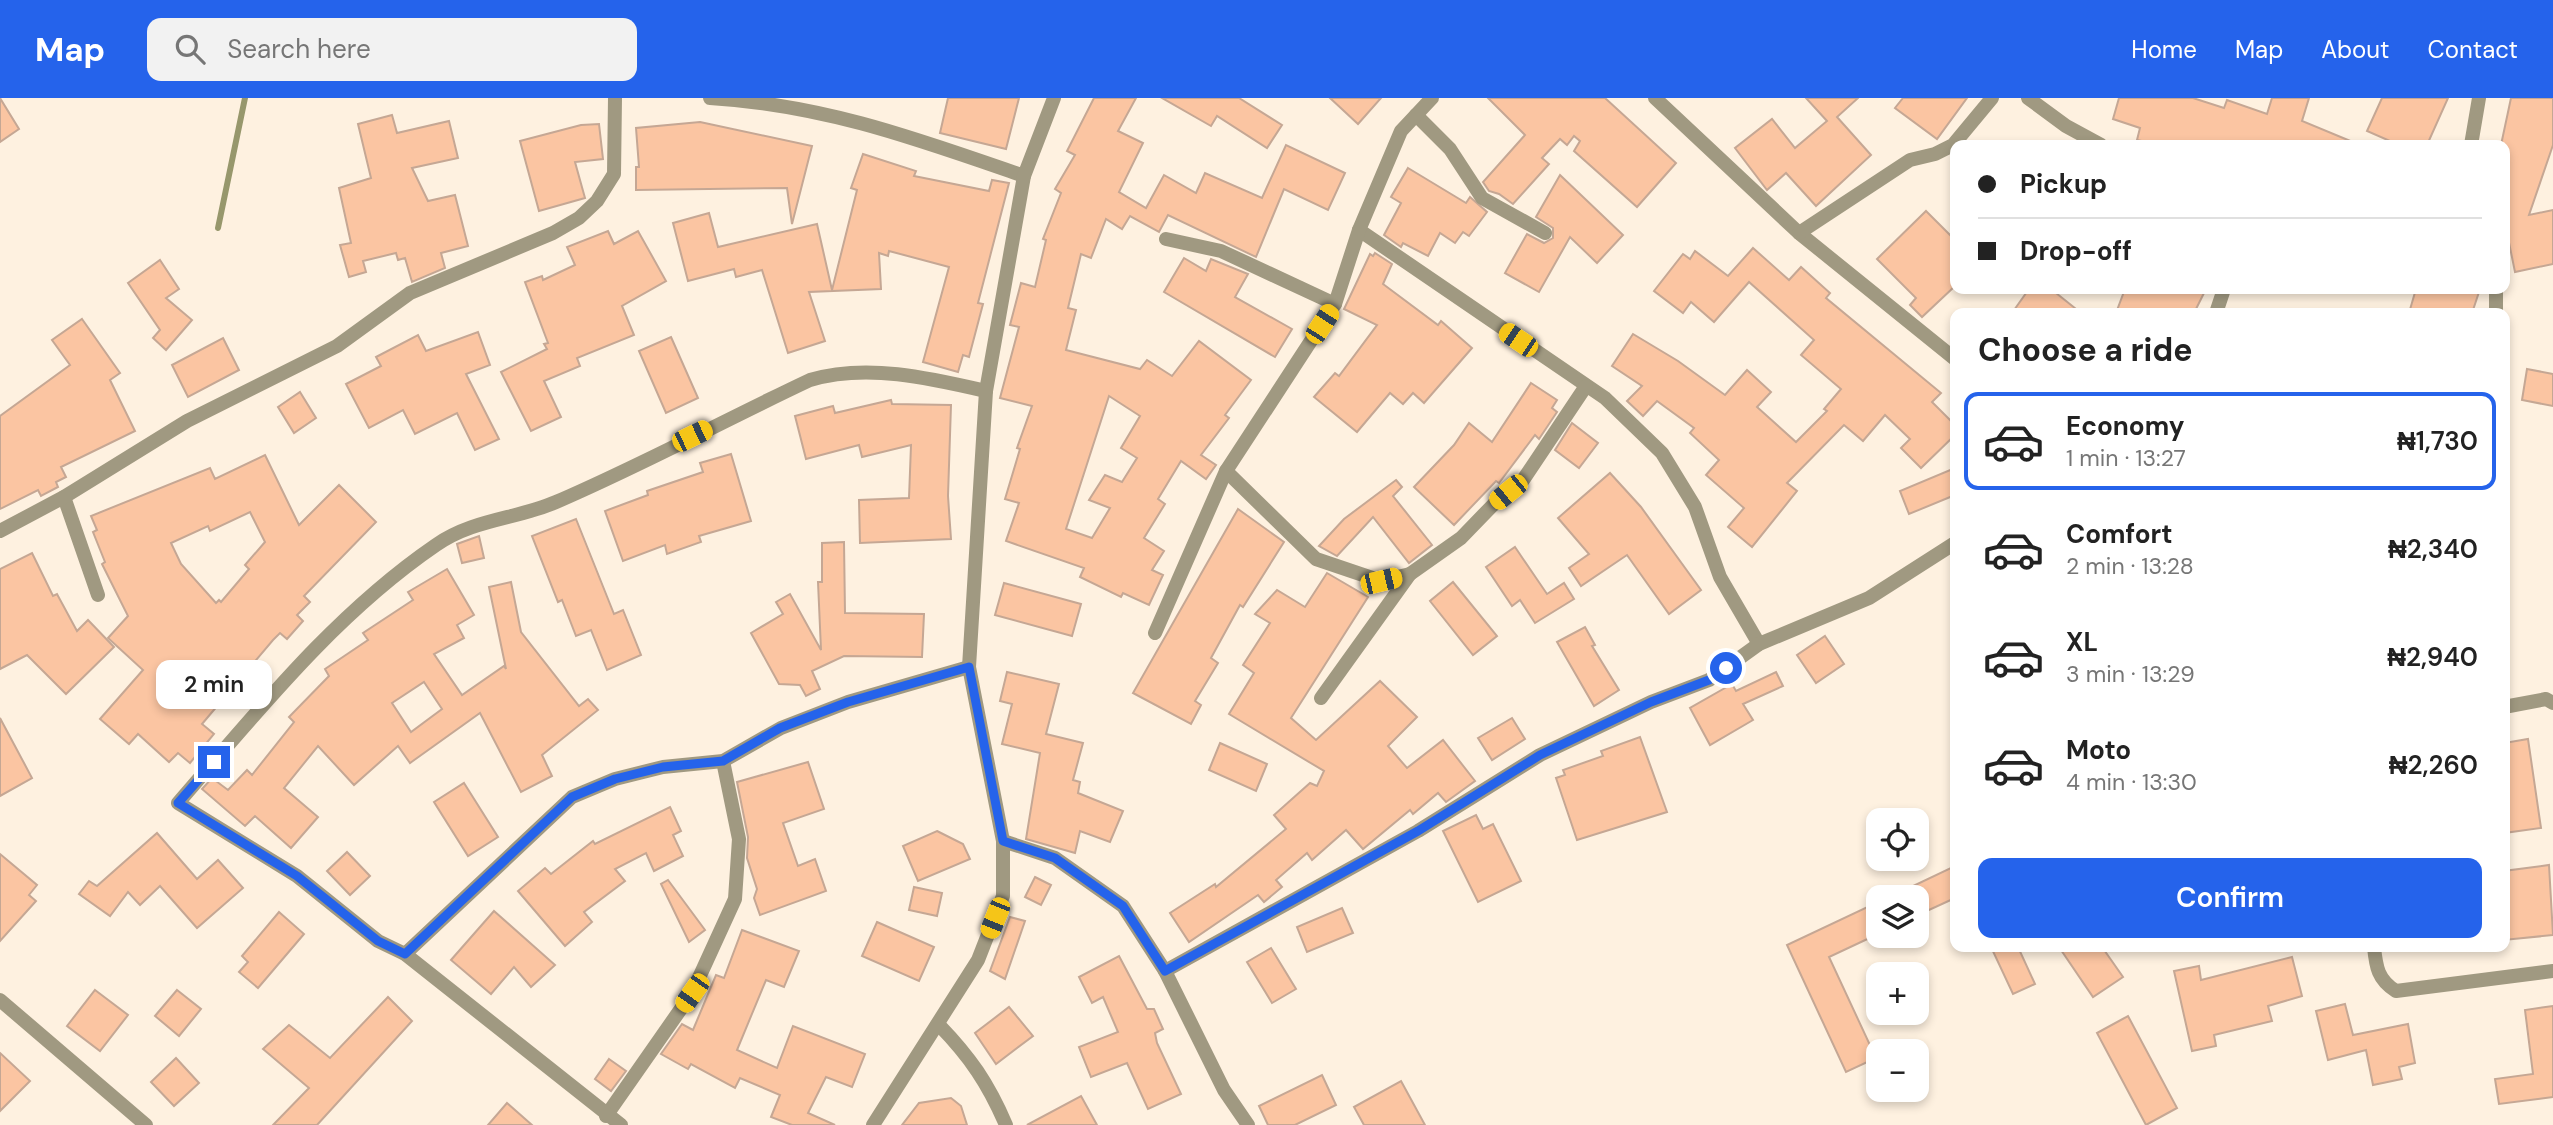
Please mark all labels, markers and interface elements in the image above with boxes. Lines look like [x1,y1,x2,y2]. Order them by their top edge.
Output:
search box [147,18,637,81]
text: Map [35,28,105,71]
icon: search [171,30,209,68]
text: Search here [227,32,371,66]
text: Home [2131,34,2197,65]
text: Map [2235,34,2283,65]
text: About [2321,34,2390,65]
text: Contact [2428,34,2518,65]
text: Pickup [2020,167,2107,201]
text: Drop-off [2020,234,2132,268]
car [1302,301,1343,347]
car [1495,320,1542,360]
text: Choose a ride [1978,329,2193,371]
text: Economy [2066,409,2184,443]
icon: car [1982,410,2045,473]
car [669,417,716,455]
text: ₦1,730 [2397,424,2478,458]
text: 1 min · 13:27 [2066,443,2186,473]
car [1486,471,1531,513]
text: Comfort [2066,517,2172,551]
icon: car [1982,518,2045,581]
text: ₦2,340 [2388,532,2478,566]
text: 2 min · 13:28 [2066,551,2194,581]
car [1359,566,1404,596]
text: XL [2066,625,2098,659]
icon: car [1982,626,2045,689]
text: ₦2,940 [2387,640,2478,674]
route start [1710,652,1742,684]
text: 3 min · 13:29 [2066,659,2195,689]
callout: 2 min [156,660,272,710]
text: 2 min [184,669,244,699]
text: Moto [2066,733,2131,767]
icon: car [1982,734,2045,797]
route end [198,746,230,778]
text: ₦2,260 [2389,748,2478,782]
text: 4 min · 13:30 [2066,767,2197,797]
map controls [1866,808,1929,1102]
button: locate [1866,808,1929,871]
button: Confirm [1978,858,2482,938]
button: layers [1866,885,1929,948]
car [978,895,1013,941]
button: + [1866,962,1929,1025]
car [672,970,713,1016]
button: − [1866,1039,1929,1102]

